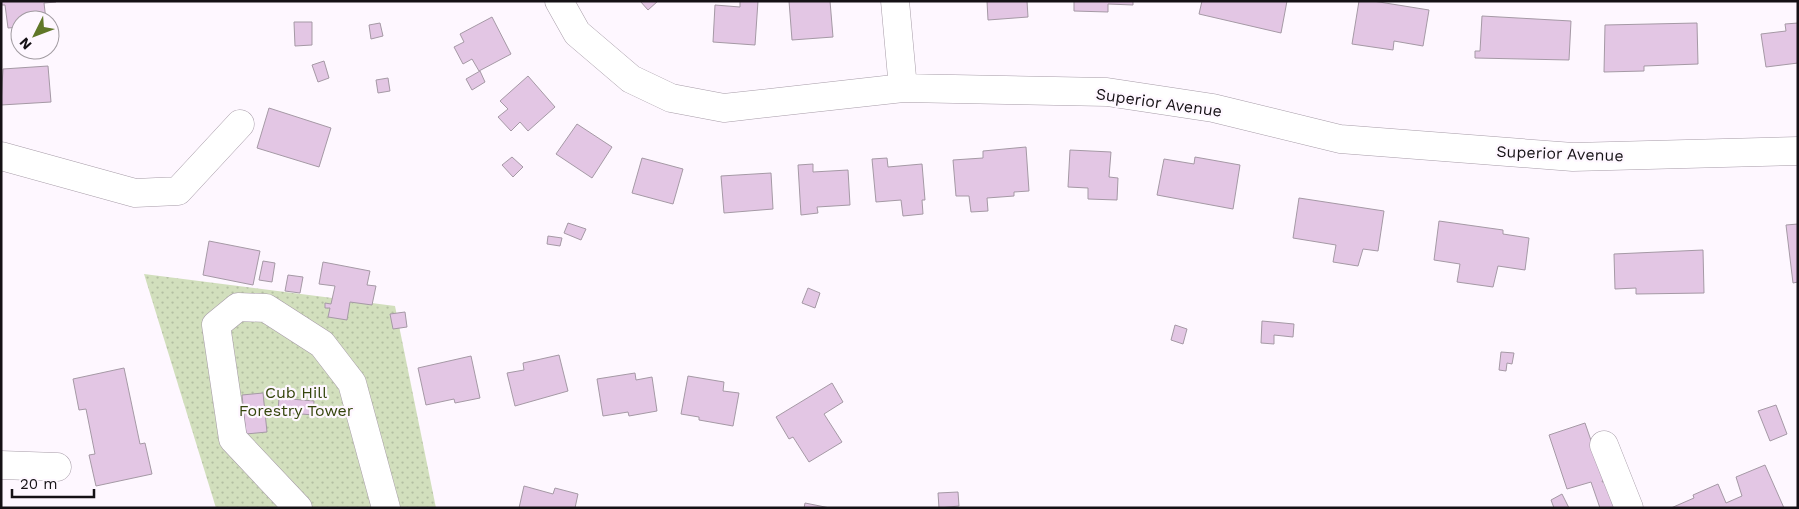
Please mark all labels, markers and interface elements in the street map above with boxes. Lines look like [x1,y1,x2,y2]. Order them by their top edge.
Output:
north arrow [10,10,60,60]
text: N [16,34,35,53]
street label: Superior Avenue [1095,84,1223,121]
street label: Superior Avenue [1496,142,1624,165]
park label: Cub Hill Forestry Tower [239,383,354,420]
scale bar [12,466,95,498]
text: 20 m [20,475,58,493]

